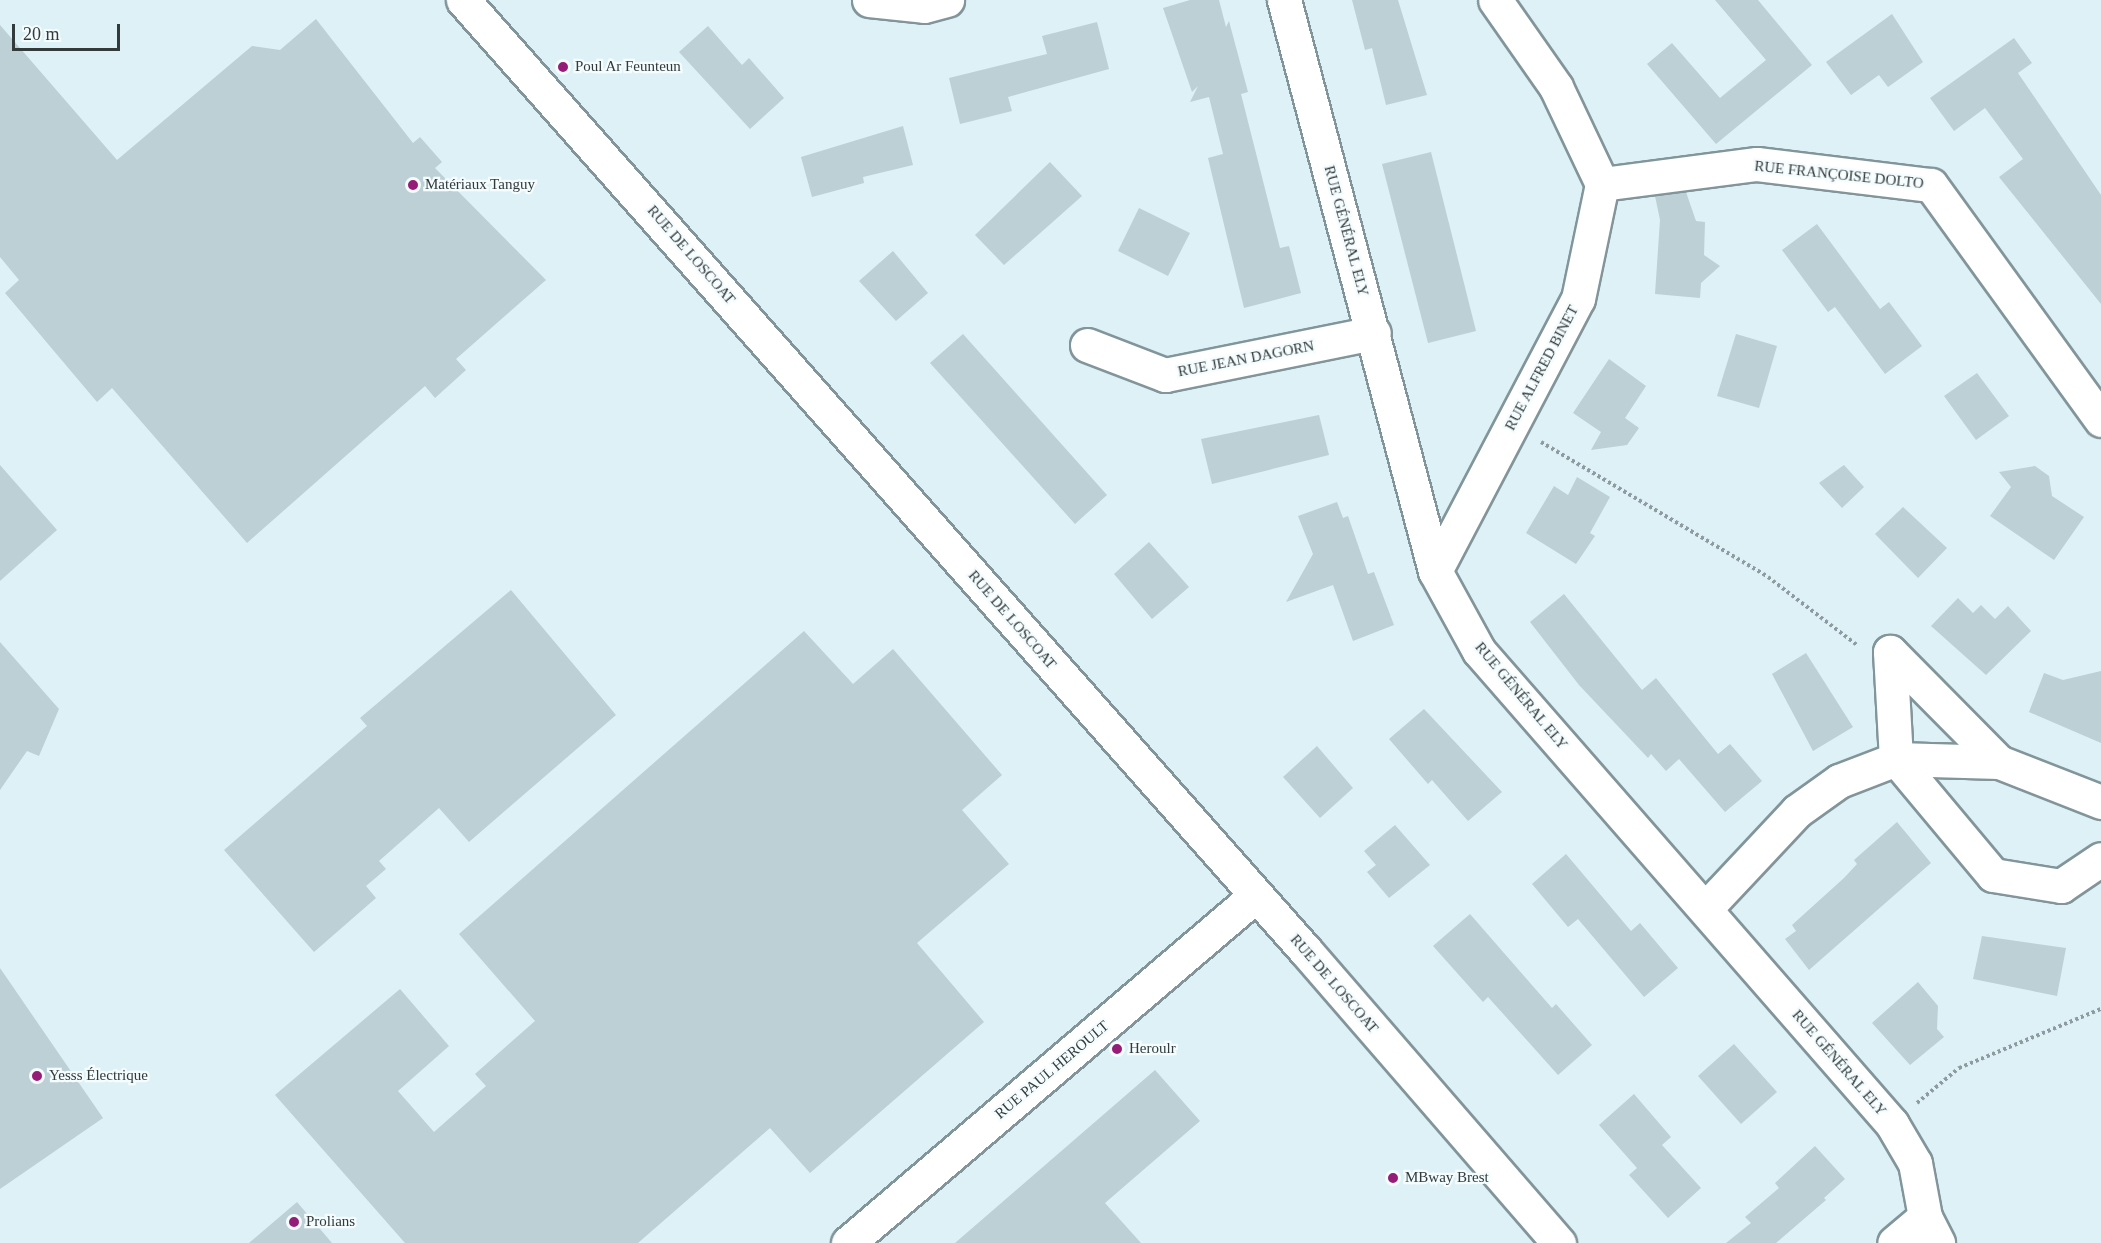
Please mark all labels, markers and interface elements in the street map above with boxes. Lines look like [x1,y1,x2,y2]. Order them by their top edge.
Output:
scale bar [15,12,123,50]
text: 20 m [23,24,60,44]
place label: Poul Ar Feunteun [575,58,682,76]
marker: Poul Ar Feunteun [556,60,570,74]
street label: RUE FRANÇOISE DOLTO [1754,157,1924,193]
street label: RUE GÉNÉRAL ELY [1320,163,1372,299]
place label: Matériaux Tanguy [425,176,535,194]
marker: Matériaux Tanguy [406,178,420,192]
street label: RUE DE LOSCOAT [643,202,739,308]
street label: RUE ALFRED BINET [1501,302,1583,434]
street label: RUE JEAN DAGORN [1176,337,1316,381]
street label: RUE DE LOSCOAT [964,567,1060,673]
street label: RUE GÉNÉRAL ELY [1471,638,1571,754]
street label: RUE DE LOSCOAT [1286,931,1382,1037]
street label: RUE GÉNÉRAL ELY [1788,1006,1890,1120]
street label: RUE PAUL HEROULT [991,1017,1113,1123]
place label: Heroulr [1129,1040,1176,1058]
marker: Heroulr [1110,1042,1124,1056]
place label: Yesss Électrique [49,1067,148,1085]
marker: Yesss Électrique [30,1069,44,1083]
place label: MBway Brest [1405,1169,1489,1187]
marker: MBway Brest [1386,1171,1400,1185]
place label: Prolians [306,1213,355,1231]
marker: Prolians [287,1215,301,1229]

